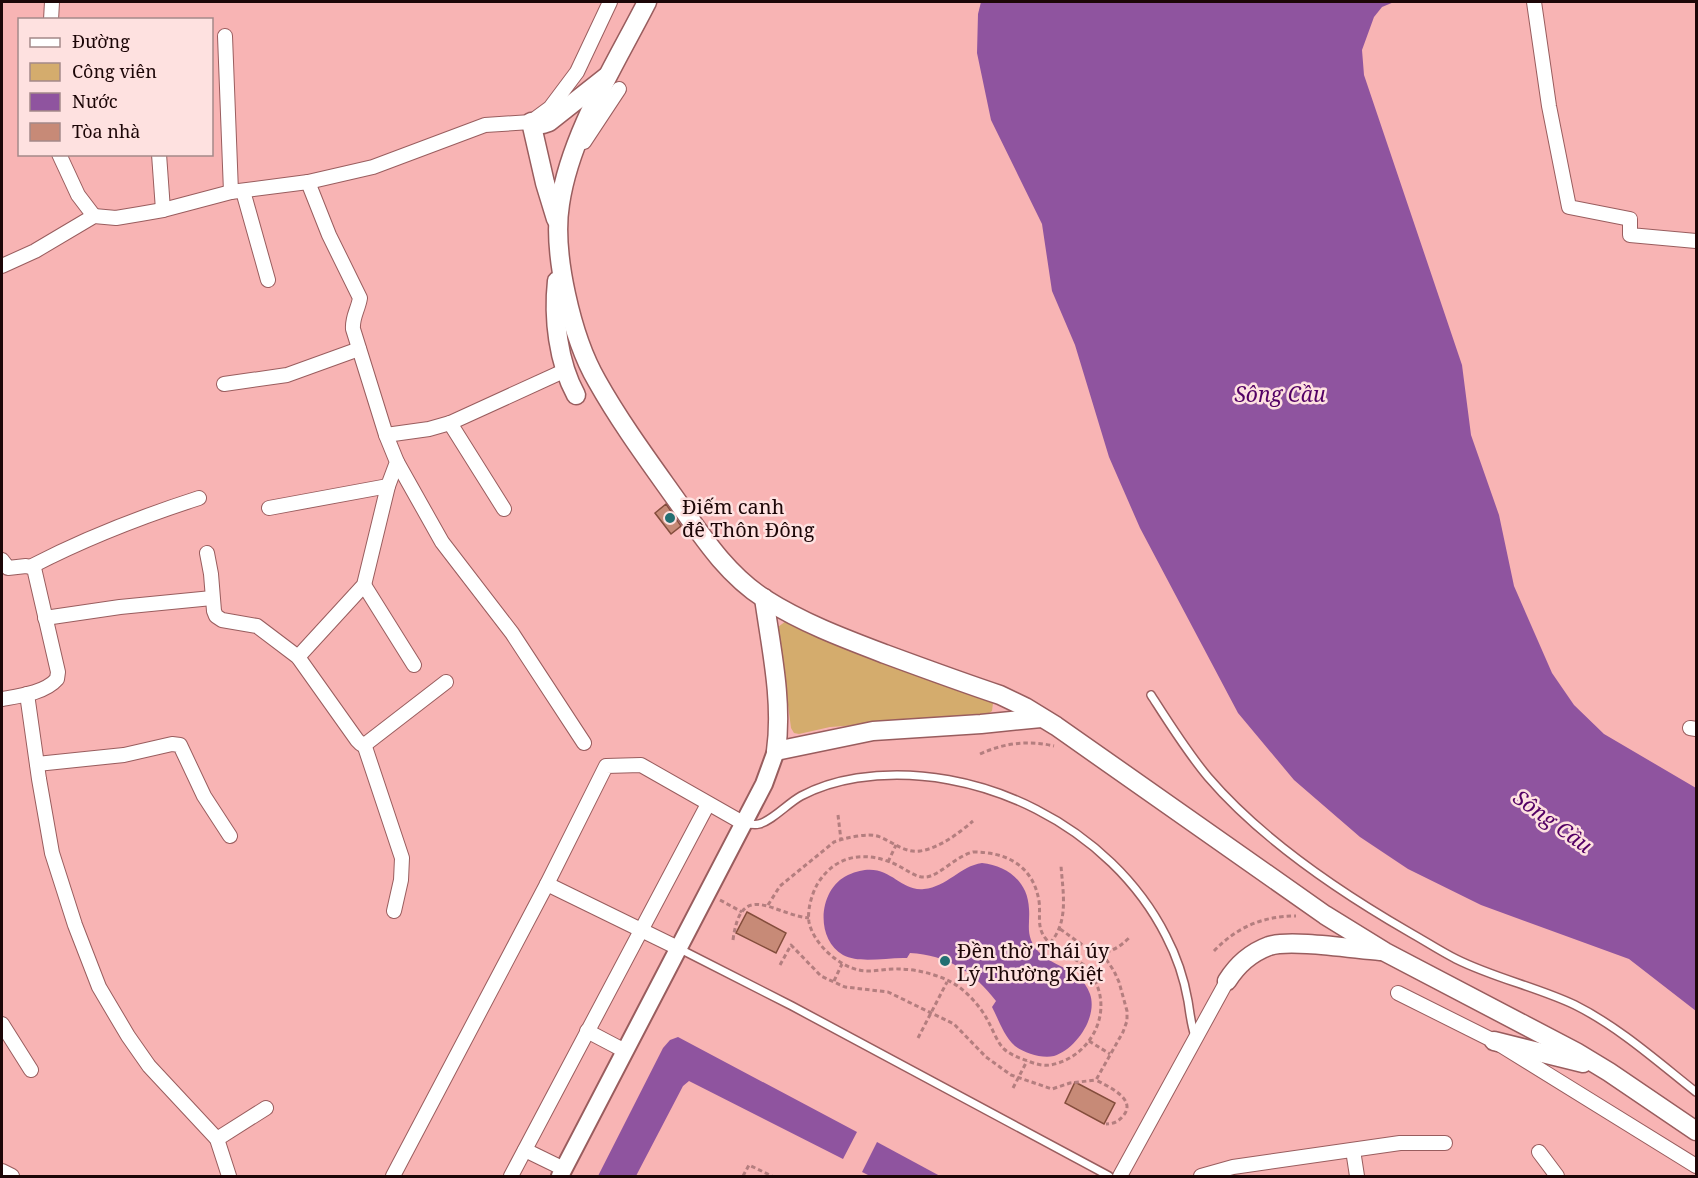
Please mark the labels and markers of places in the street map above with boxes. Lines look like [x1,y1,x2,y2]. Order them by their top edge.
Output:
place label: Điếm canh đê Thôn Đông [682,493,815,543]
marker: Điếm canh đê Thôn Đông [663,511,677,525]
place label: Đền thờ Thái úy Lý Thường Kiệt [957,937,1110,987]
marker: Đền thờ Thái úy Lý Thường Kiệt [938,954,952,968]

